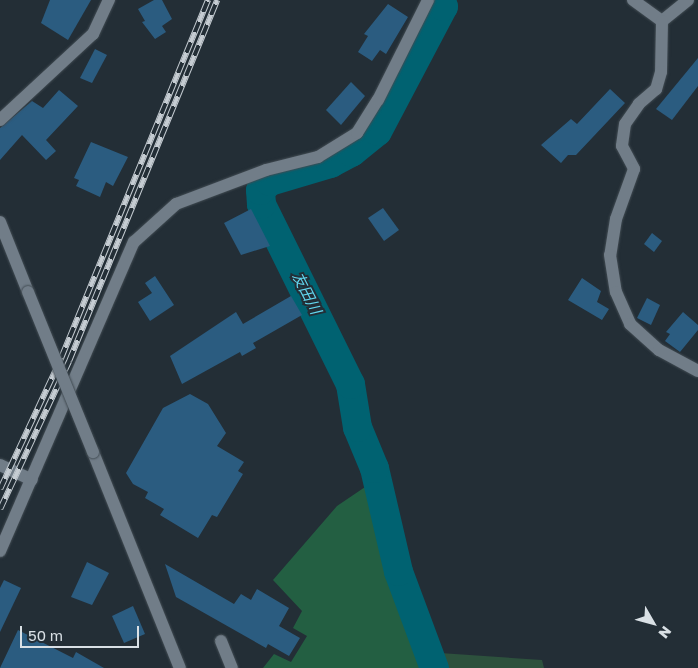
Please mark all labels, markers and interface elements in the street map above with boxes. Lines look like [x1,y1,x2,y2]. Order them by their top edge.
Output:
water label: 友田川 [289,269,325,317]
north arrow [628,598,678,648]
scale bar [22,616,141,648]
text: N [655,623,675,642]
text: 50 m [28,626,63,644]

